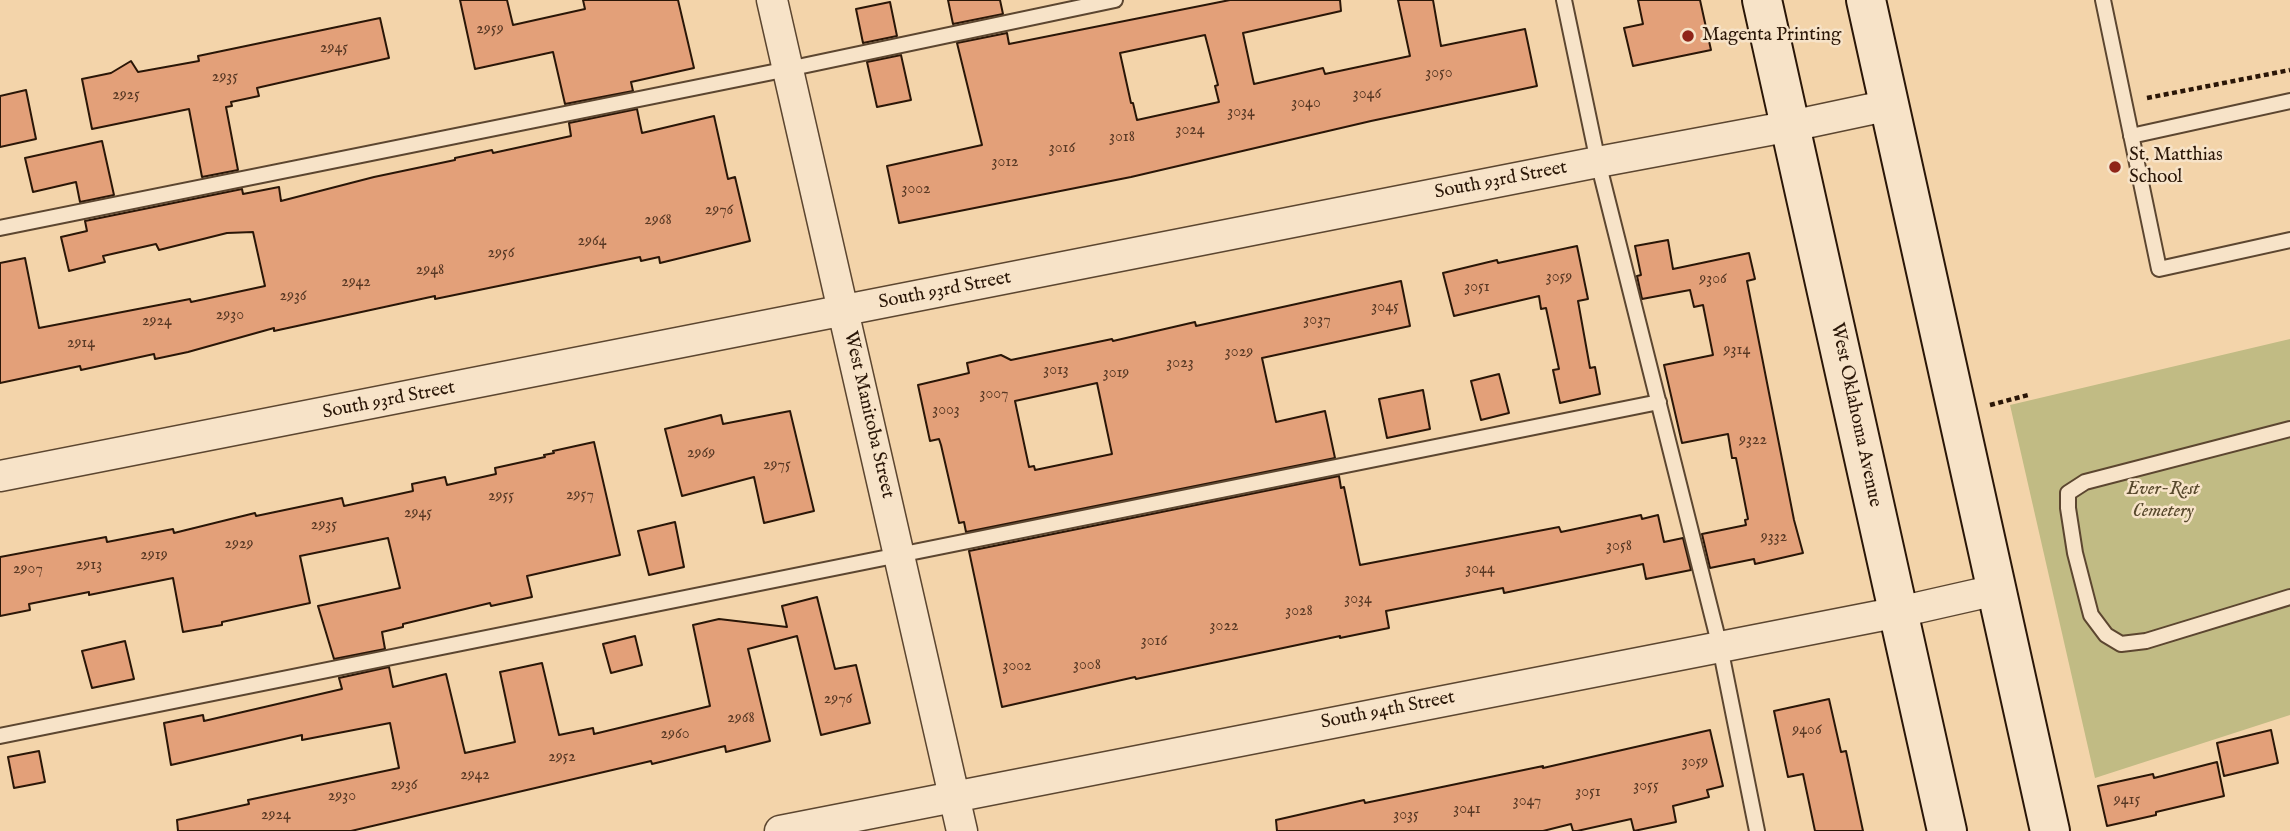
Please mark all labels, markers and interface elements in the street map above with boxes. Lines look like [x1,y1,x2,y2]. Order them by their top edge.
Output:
house number: 2959 [476,20,504,40]
place label: Magenta Printing [1702,25,1841,47]
marker: Magenta Printing [1680,28,1696,44]
house number: 2945 [320,39,348,59]
house number: 3050 [1425,64,1453,84]
house number: 2935 [212,68,238,88]
house number: 3046 [1353,85,1381,105]
house number: 2925 [112,86,140,106]
house number: 3040 [1291,94,1321,114]
house number: 3034 [1227,103,1255,123]
house number: 3024 [1175,121,1205,141]
house number: 3018 [1109,128,1135,148]
house number: 3016 [1049,139,1075,159]
place label: St. Matthias School [2129,145,2223,189]
house number: 3012 [991,153,1019,173]
street label: South 93rd Street [1433,157,1569,205]
marker: St. Matthias School [2107,159,2123,175]
house number: 3002 [901,180,931,200]
house number: 2976 [705,201,733,221]
house number: 2968 [644,211,672,231]
house number: 2964 [577,232,607,252]
house number: 2956 [488,244,514,264]
house number: 2948 [416,261,444,281]
street label: South 93rd Street [877,267,1013,315]
house number: 3059 [1546,268,1572,288]
house number: 9306 [1699,270,1727,290]
house number: 2942 [341,273,371,293]
house number: 3051 [1464,278,1490,298]
house number: 2936 [279,287,307,307]
house number: 3045 [1371,298,1399,318]
house number: 2930 [216,306,244,326]
house number: 3037 [1303,311,1331,331]
house number: 2924 [142,312,172,332]
street label: West Oklahoma Avenue [1824,321,1886,509]
street label: West Manitoba Street [838,329,898,501]
house number: 2914 [67,334,95,354]
house number: 9314 [1724,341,1750,361]
house number: 3029 [1225,343,1253,363]
house number: 3023 [1166,354,1194,374]
house number: 3013 [1043,361,1069,381]
house number: 3019 [1103,364,1129,384]
street label: South 93rd Street [321,377,457,425]
house number: 3007 [979,385,1009,405]
house number: 3003 [932,401,960,421]
house number: 9322 [1739,431,1767,451]
house number: 2969 [687,444,715,464]
house number: 2975 [763,456,791,476]
park label: Ever-Rest Cemetery [2127,479,2199,523]
house number: 2957 [566,486,594,506]
house number: 2955 [488,487,514,507]
house number: 2945 [404,504,432,524]
house number: 2935 [311,516,337,536]
house number: 9332 [1761,528,1787,548]
house number: 2929 [225,535,253,555]
house number: 3058 [1606,537,1632,557]
house number: 2919 [140,546,168,566]
house number: 2913 [76,556,102,576]
house number: 2907 [13,560,43,580]
house number: 3044 [1465,560,1495,580]
house number: 3034 [1344,590,1372,610]
house number: 3028 [1285,602,1313,622]
house number: 3022 [1210,617,1238,637]
house number: 3016 [1141,632,1167,652]
house number: 3008 [1073,656,1101,676]
house number: 3002 [1002,657,1032,677]
street label: South 94th Street [1319,687,1457,735]
house number: 2976 [824,690,852,710]
house number: 2968 [727,709,755,729]
house number: 9406 [1792,721,1822,741]
house number: 2960 [660,725,690,745]
house number: 2952 [548,748,576,768]
house number: 3059 [1682,753,1708,773]
house number: 2942 [460,766,490,786]
house number: 2936 [390,776,418,796]
house number: 3055 [1633,777,1659,797]
house number: 3051 [1575,783,1601,803]
house number: 2930 [328,787,356,807]
house number: 9415 [2114,791,2140,811]
house number: 3047 [1513,792,1541,812]
house number: 3041 [1453,800,1481,820]
house number: 2924 [261,806,291,826]
house number: 3035 [1393,806,1419,826]

